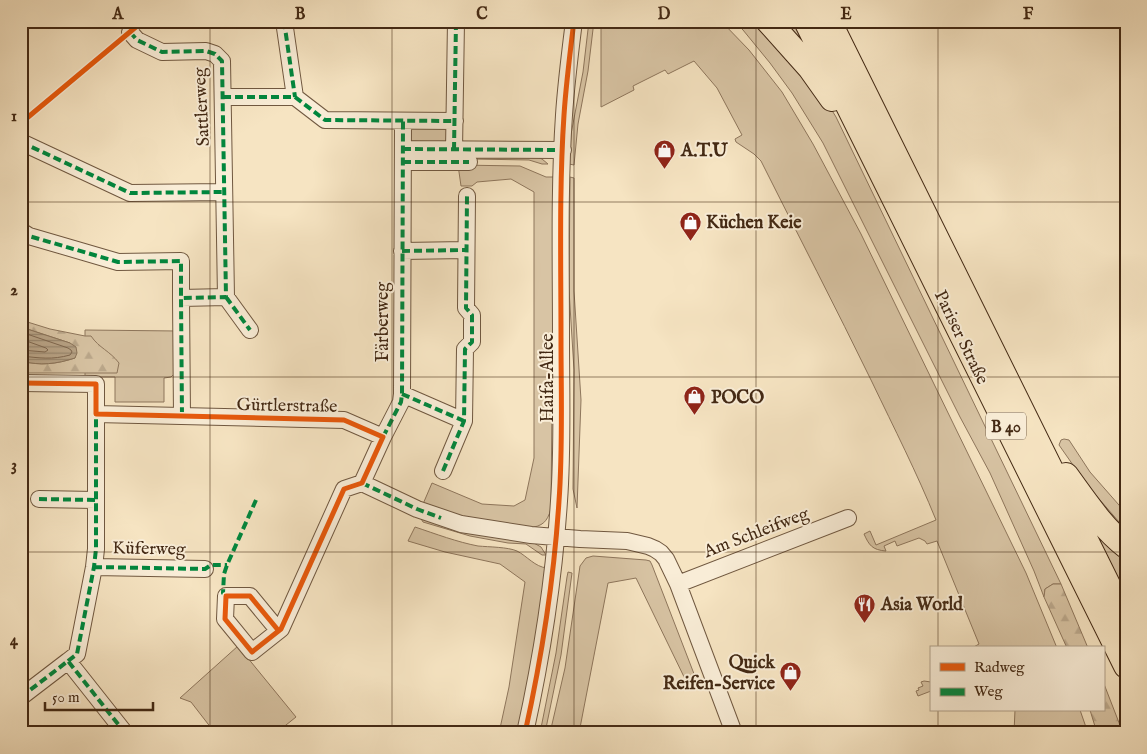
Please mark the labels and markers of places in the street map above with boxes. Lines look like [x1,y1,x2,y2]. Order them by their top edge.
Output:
shop icon: A.T.U [653,138,677,169]
place label: A.T.U [680,140,728,163]
shop icon: Küchen Keie [678,210,702,241]
place label: Küchen Keie [706,212,802,235]
shop icon: POCO [683,385,707,416]
place label: POCO [711,387,764,410]
restaurant icon: Asia World [853,592,877,623]
place label: Asia World [880,594,963,617]
place label: Quick Reifen-Service [663,652,776,696]
shop icon: Quick Reifen-Service [779,660,803,691]

